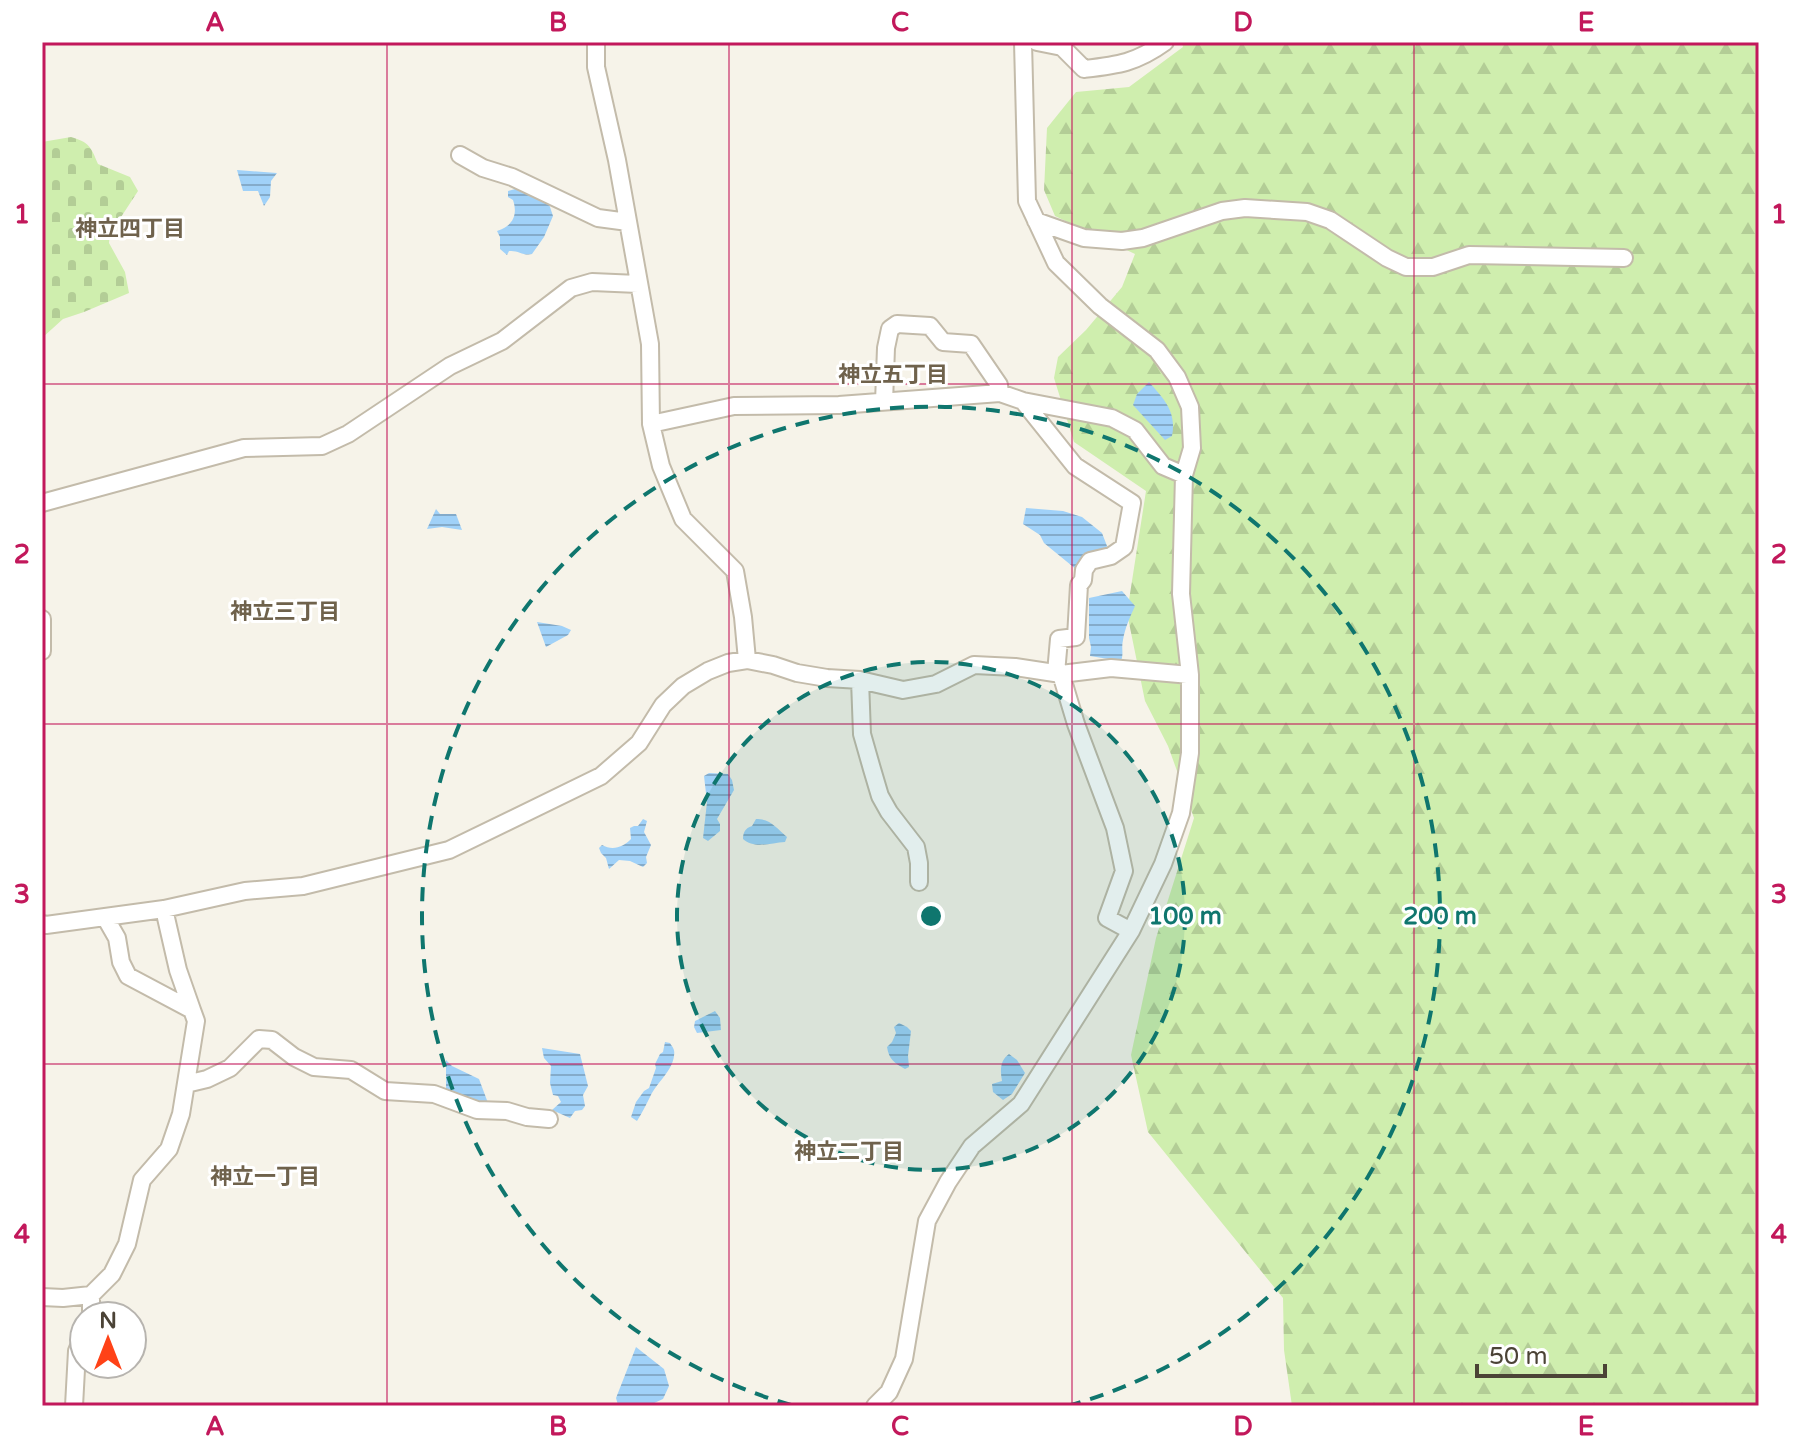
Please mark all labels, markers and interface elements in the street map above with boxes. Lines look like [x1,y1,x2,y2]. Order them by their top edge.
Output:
text: A [205,7,225,38]
text: B [549,7,567,38]
text: C [891,7,909,38]
text: D [1233,7,1253,38]
text: E [1578,7,1594,38]
text: 1 [14,199,30,230]
text: 1 [1771,199,1787,230]
district label: 神立四丁目 [75,216,185,242]
district label: 神立五丁目 [838,362,948,388]
text: 2 [14,539,30,570]
text: 2 [1771,539,1787,570]
district label: 神立三丁目 [230,599,340,625]
text: 3 [14,879,30,910]
text: 3 [1771,879,1787,910]
centre of rings [917,902,945,930]
text: 100 m [1148,902,1222,931]
text: 200 m [1403,902,1477,931]
district label: 神立二丁目 [794,1139,904,1165]
district label: 神立一丁目 [210,1164,320,1190]
text: 4 [14,1219,30,1250]
text: 4 [1771,1219,1787,1250]
north arrow [68,1300,148,1380]
text: N [99,1308,117,1334]
scale bar [1477,1328,1605,1378]
text: 50 m [1489,1342,1547,1371]
text: A [205,1411,225,1442]
text: B [549,1411,567,1442]
text: C [891,1411,909,1442]
text: D [1233,1411,1253,1442]
text: E [1578,1411,1594,1442]

